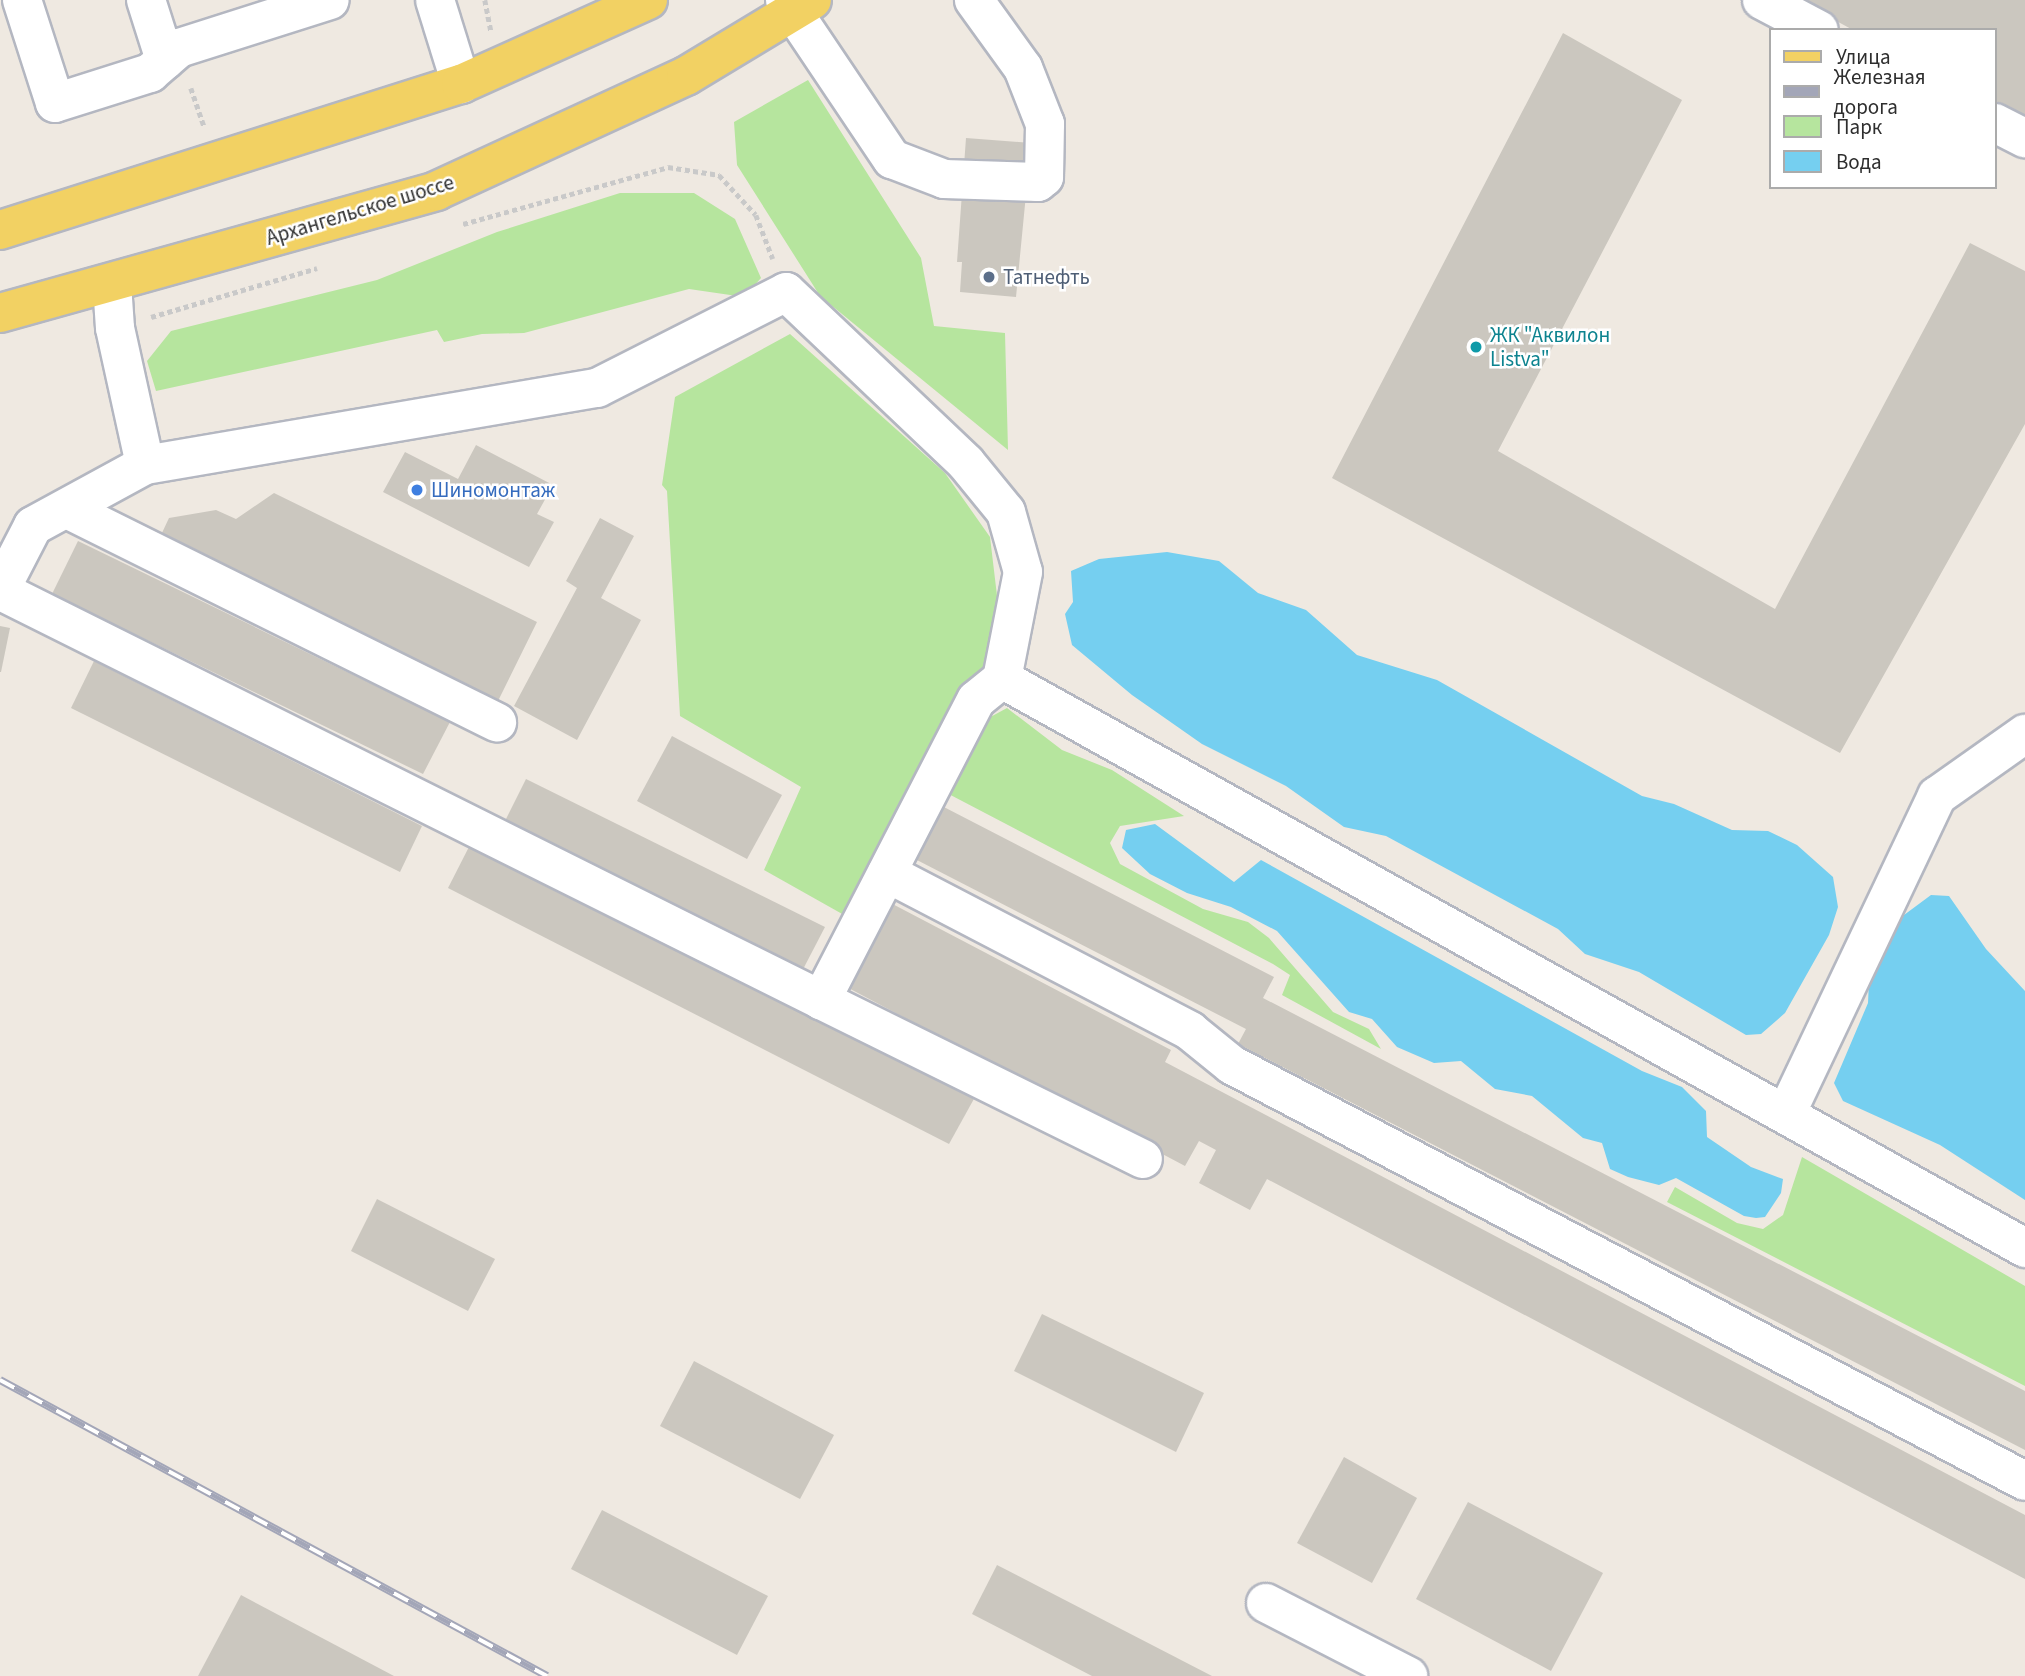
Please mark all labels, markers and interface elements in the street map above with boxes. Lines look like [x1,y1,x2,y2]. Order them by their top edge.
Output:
legend [1770,28,1997,189]
text: Улица [1836,42,1891,72]
text: Железная дорога [1834,62,1926,122]
text: Парк [1836,112,1882,142]
text: Вода [1836,147,1882,177]
street label: Архангельское шоссе [263,169,457,251]
place label: Татнефть [1003,264,1090,290]
marker: Татнефть [981,269,997,285]
place label: ЖК "Аквилон Listva" [1490,322,1610,372]
marker: ЖК "Аквилон Listva" [1468,339,1484,355]
place label: Шиномонтаж [431,477,555,503]
marker: Шиномонтаж [409,482,425,498]

